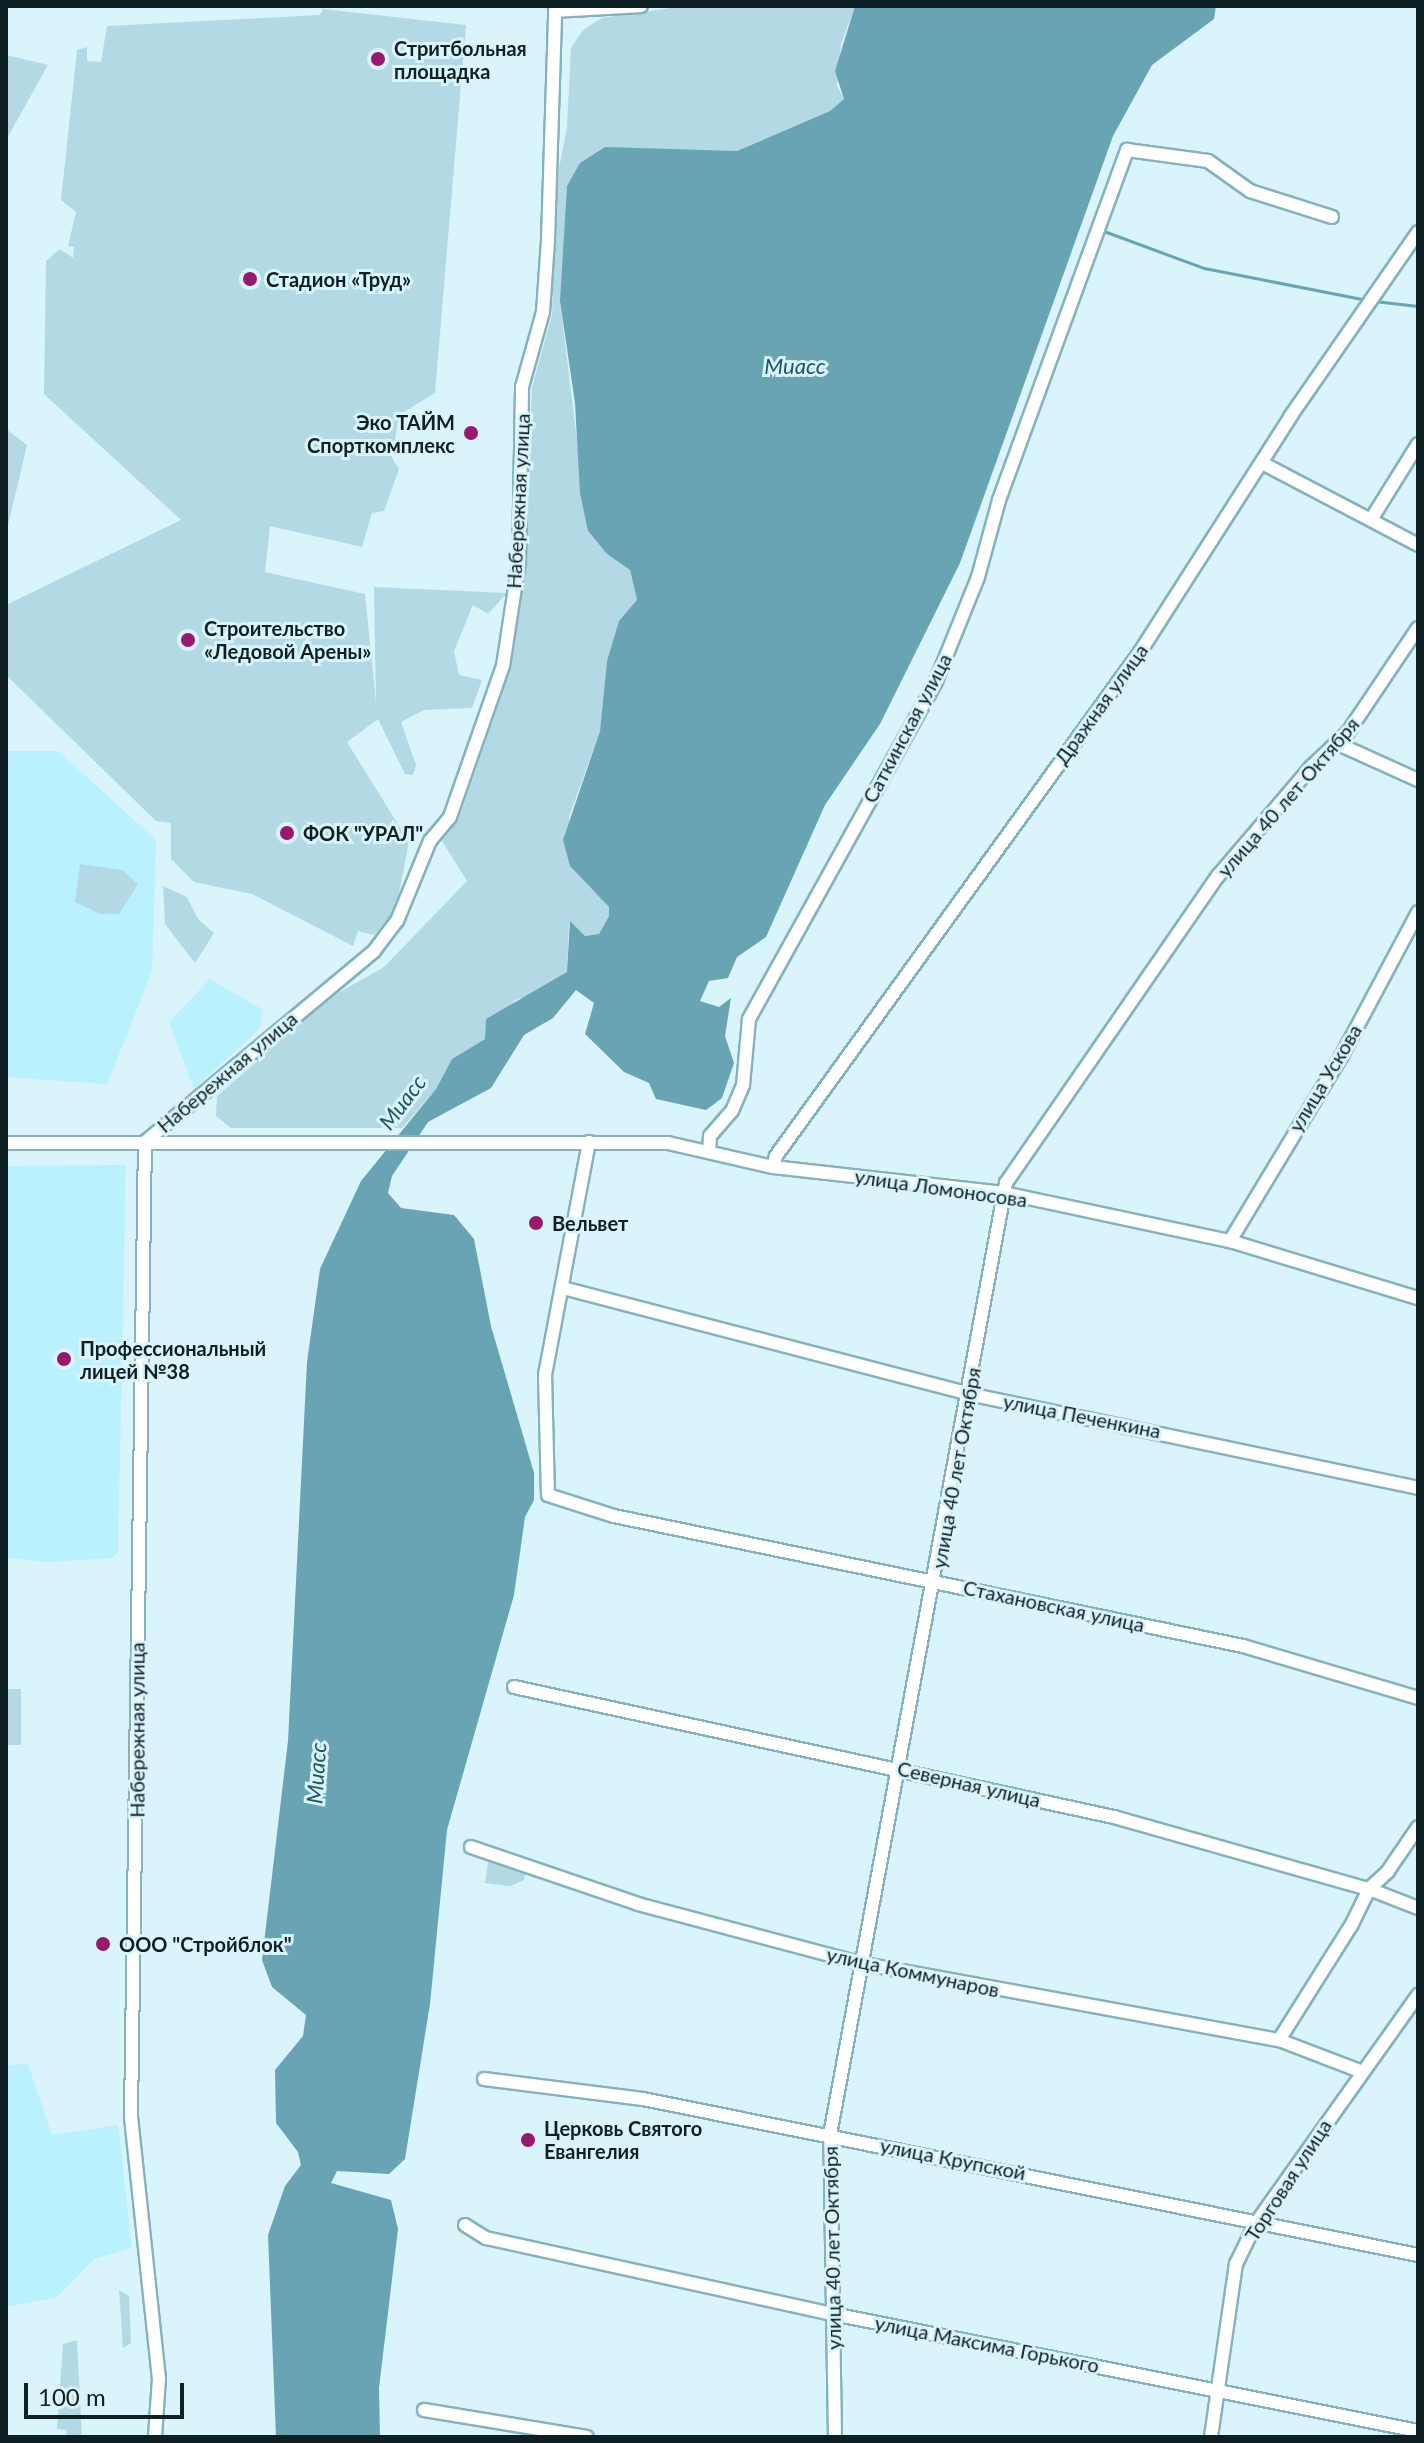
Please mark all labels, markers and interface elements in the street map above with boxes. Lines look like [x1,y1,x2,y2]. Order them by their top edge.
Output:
place label: Стритбольная площадка [394,36,527,83]
marker: Стритбольная площадка [369,50,387,68]
place label: Стадион «Труд» [266,267,411,291]
marker: Стадион «Труд» [241,270,259,288]
water label: Миасс [764,353,826,379]
place label: Эко ТАЙМ Спорткомплекс [307,410,455,457]
street label: Набережная улица [501,413,535,589]
marker: Эко ТАЙМ Спорткомплекс [462,424,480,442]
place label: Строительство «Ледовой Арены» [204,616,371,663]
marker: Строительство «Ледовой Арены» [179,631,197,649]
street label: Дражная улица [1049,639,1153,769]
street label: Саткинская улица [858,649,956,807]
street label: улица 40 лет Октября [1212,712,1364,882]
place label: ФОК "УРАЛ" [303,821,423,845]
marker: ФОК "УРАЛ" [278,824,296,842]
street label: Набережная улица [152,1006,302,1138]
street label: улица Ускова [1284,1020,1366,1136]
water label: Миасс [373,1070,431,1134]
street label: улица Ломоносова [853,1164,1029,1212]
place label: Вельвет [552,1211,628,1235]
marker: Вельвет [527,1214,545,1232]
place label: Профессиональный лицей №38 [80,1336,266,1383]
marker: Профессиональный лицей №38 [55,1350,73,1368]
street label: улица 40 лет Октября [926,1366,986,1570]
street label: улица Печенкина [1001,1389,1163,1443]
street label: Стахановская улица [961,1575,1147,1637]
street label: Набережная улица [125,1642,149,1818]
water label: Миасс [301,1741,331,1805]
street label: Северная улица [895,1756,1043,1812]
place label: ООО "Стройблок" [119,1932,292,1956]
marker: ООО "Стройблок" [94,1935,112,1953]
street label: улица Коммунаров [824,1942,1002,2002]
street label: Торговая улица [1240,2115,1336,2245]
place label: Церковь Святого Евангелия [544,2116,702,2163]
marker: Церковь Святого Евангелия [519,2131,537,2149]
street label: улица Крупской [878,2133,1028,2185]
street label: улица 40 лет Октября [818,2146,846,2350]
street label: улица Максима Горького [873,2310,1101,2378]
scale bar [28,2367,188,2417]
text: 100 m [38,2382,106,2411]

